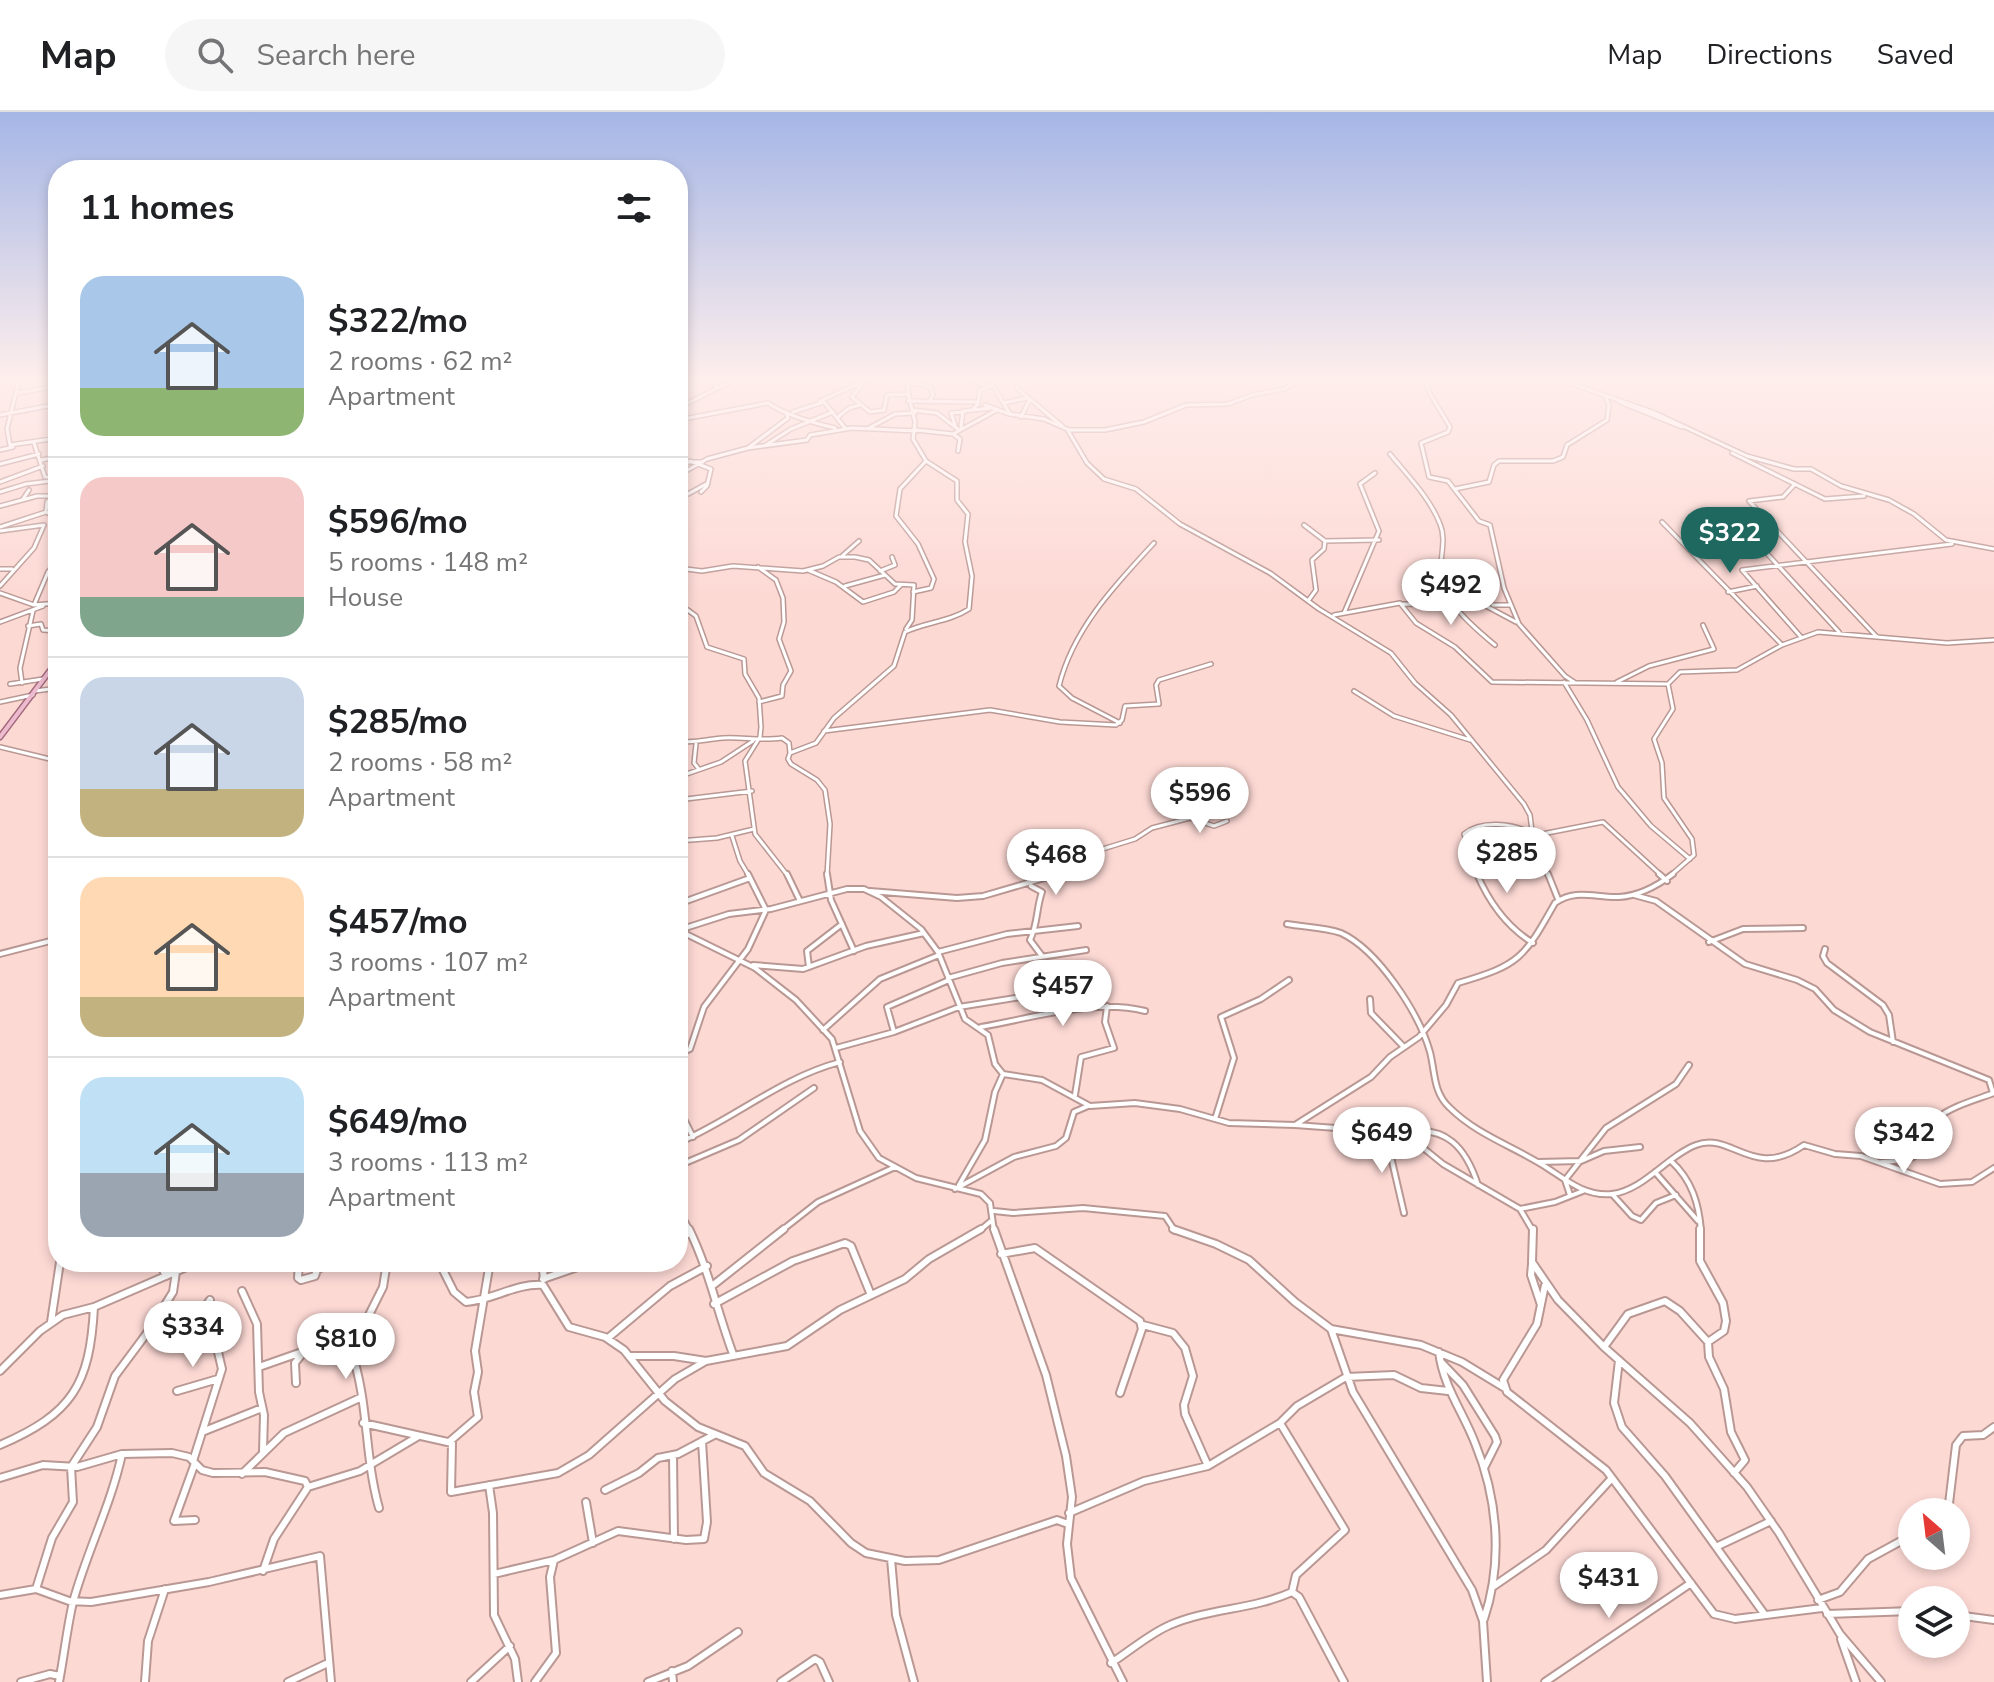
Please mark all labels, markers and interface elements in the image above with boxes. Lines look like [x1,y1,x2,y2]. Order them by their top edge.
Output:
search box [165,19,725,91]
text: Map [40,30,117,81]
icon: search [193,33,237,77]
text: Search here [257,35,416,76]
text: Map [1607,36,1662,74]
text: Directions [1706,36,1833,74]
text: Saved [1877,36,1954,74]
text: 11 homes [80,185,234,231]
icon: filters [612,186,656,230]
text: $322/mo [328,298,468,344]
icon: home [144,308,240,404]
text: 2 rooms · 62 m² [328,344,512,379]
text: Apartment [328,379,455,414]
text: $596/mo [328,499,468,545]
pin: $322 [1683,507,1777,575]
icon: home [144,509,240,605]
text: $322 [1699,515,1761,550]
text: 5 rooms · 148 m² [328,545,528,580]
pin: $492 [1404,559,1498,627]
text: $492 [1420,567,1482,602]
text: House [328,580,403,615]
text: $285/mo [328,699,468,745]
icon: home [144,709,240,805]
text: 2 rooms · 58 m² [328,745,512,780]
pin: $596 [1153,767,1247,835]
text: $596 [1169,775,1231,810]
text: Apartment [328,780,455,815]
pin: $285 [1460,827,1554,895]
pin: $468 [1009,829,1103,897]
text: $285 [1476,835,1538,870]
text: $468 [1025,837,1087,872]
text: $457/mo [328,899,468,945]
icon: home [144,909,240,1005]
text: 3 rooms · 107 m² [328,945,528,980]
pin: $457 [1016,960,1110,1028]
text: $457 [1032,968,1094,1003]
text: Apartment [328,980,455,1015]
text: $649/mo [328,1099,468,1145]
pin: $649 [1335,1107,1429,1175]
pin: $342 [1857,1107,1951,1175]
icon: home [144,1109,240,1205]
text: $649 [1351,1115,1413,1150]
text: $342 [1873,1115,1935,1150]
text: 3 rooms · 113 m² [328,1145,528,1180]
text: Apartment [328,1180,455,1215]
pin: $334 [146,1301,240,1369]
text: $334 [162,1309,224,1344]
pin: $810 [299,1313,393,1381]
text: $810 [315,1321,377,1356]
north arrow [1898,1498,1970,1570]
map controls [1898,1498,1970,1658]
pin: $431 [1562,1552,1656,1620]
text: $431 [1578,1560,1640,1595]
button: layers [1898,1586,1970,1658]

